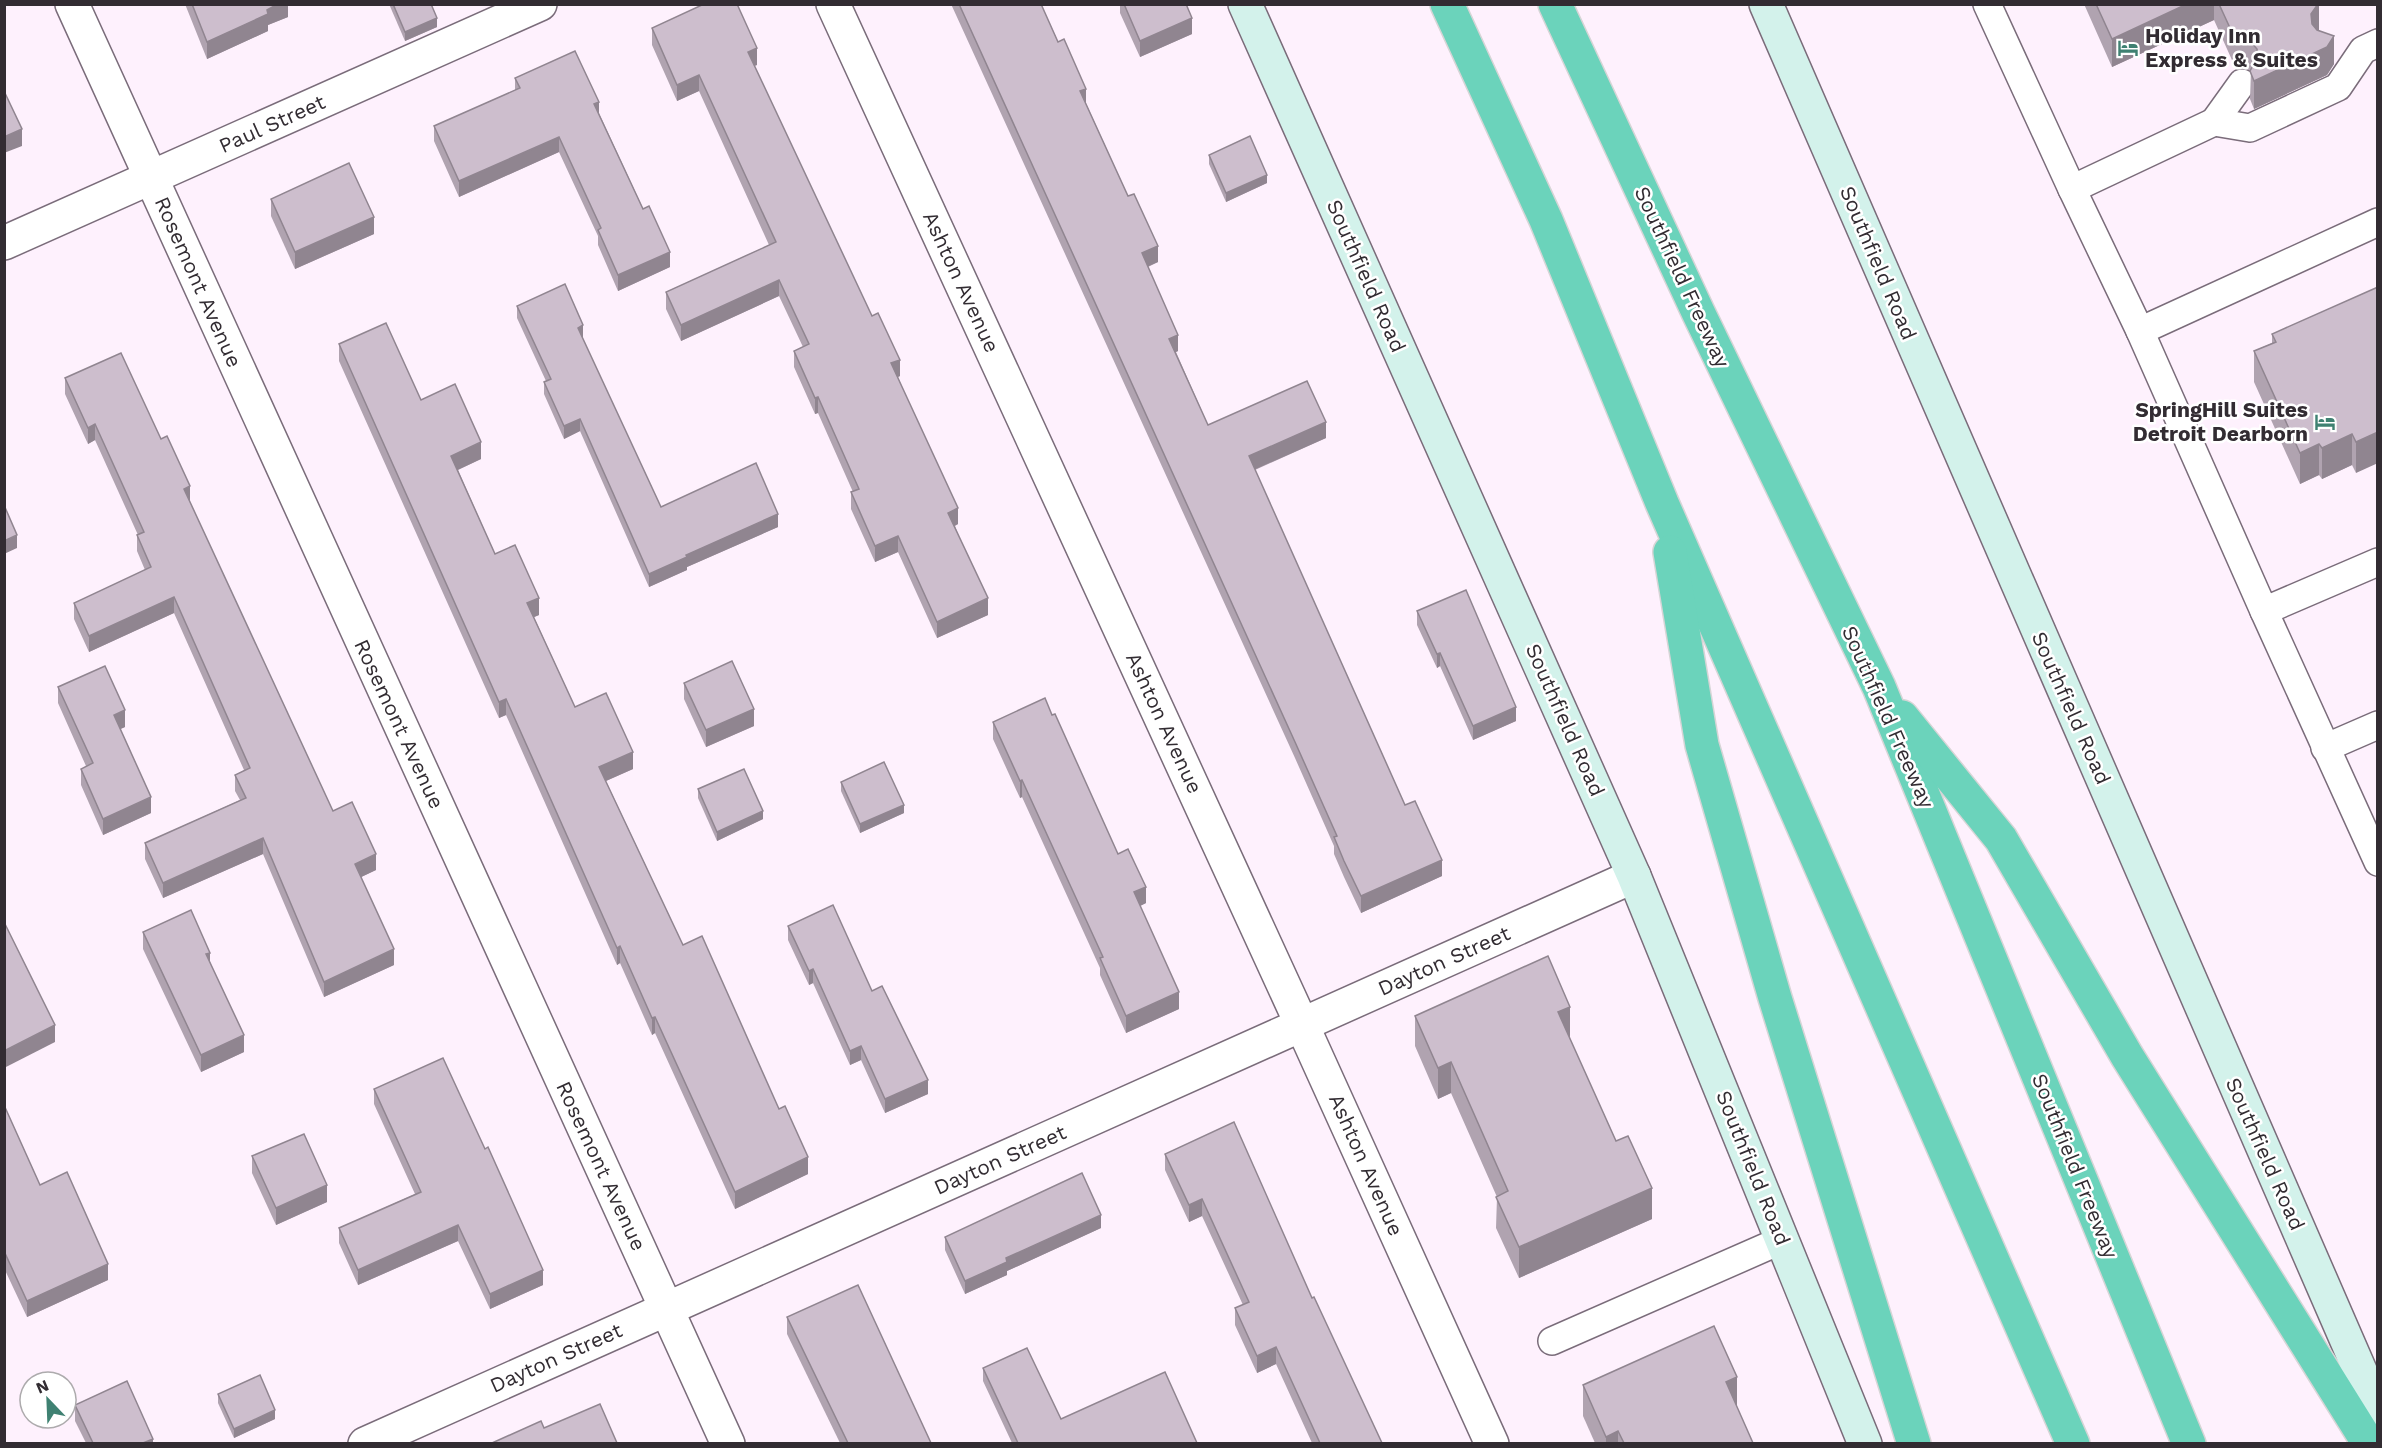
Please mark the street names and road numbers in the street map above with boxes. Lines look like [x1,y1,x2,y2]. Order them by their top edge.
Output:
street label: Paul Street [215,89,329,158]
street label: Southfield Freeway [1629,182,1735,371]
street label: Southfield Road [1835,182,1922,343]
street label: Rosemont Avenue [150,193,247,371]
street label: Southfield Road [1322,196,1411,356]
street label: Ashton Avenue [918,207,1005,356]
street label: Southfield Freeway [1837,622,1940,812]
street label: Southfield Road [2027,628,2116,788]
street label: Rosemont Avenue [349,635,450,813]
street label: Southfield Road [1521,640,1610,800]
street label: Ashton Avenue [1121,648,1208,797]
street label: Dayton Street [1374,920,1514,1001]
street label: Southfield Freeway [2027,1070,2124,1262]
street label: Southfield Road [2221,1074,2310,1234]
street label: Rosemont Avenue [551,1077,652,1255]
street label: Southfield Road [1711,1087,1796,1249]
street label: Ashton Avenue [1324,1090,1409,1240]
street label: Dayton Street [930,1119,1070,1200]
street label: Dayton Street [486,1317,626,1398]

